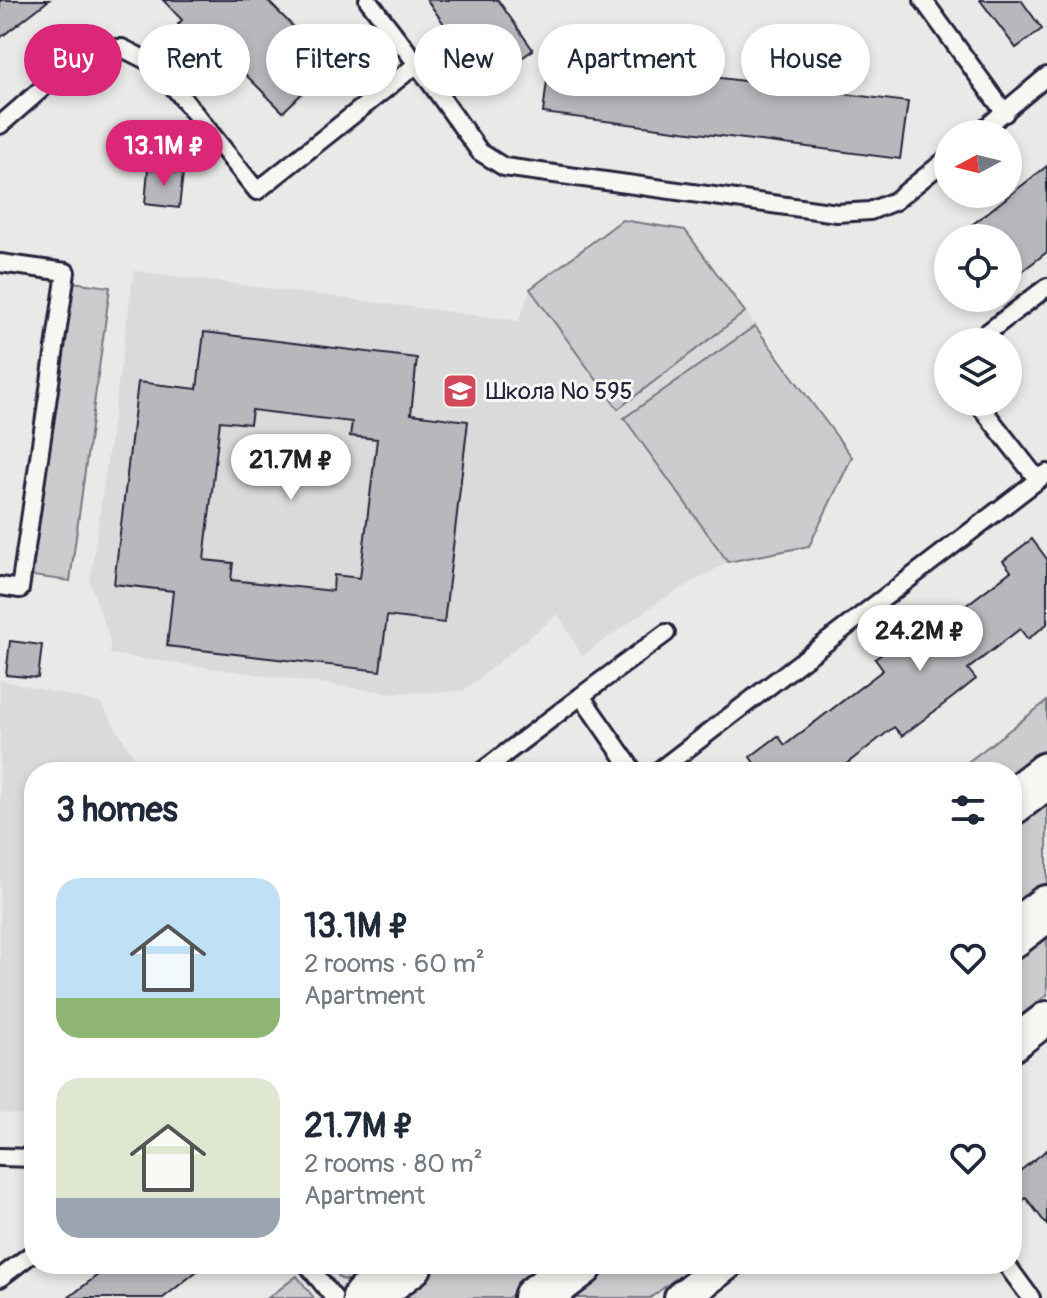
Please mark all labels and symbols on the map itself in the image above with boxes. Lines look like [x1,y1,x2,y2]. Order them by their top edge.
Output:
pin: 13.1M ₽ [90,120,238,188]
north arrow [934,120,1022,208]
school or university icon: Школа № 595 [441,372,479,410]
place label: Школа № 595 [486,377,633,406]
pin: 21.7M ₽ [217,434,365,502]
pin: 24.2M ₽ [846,605,994,673]

